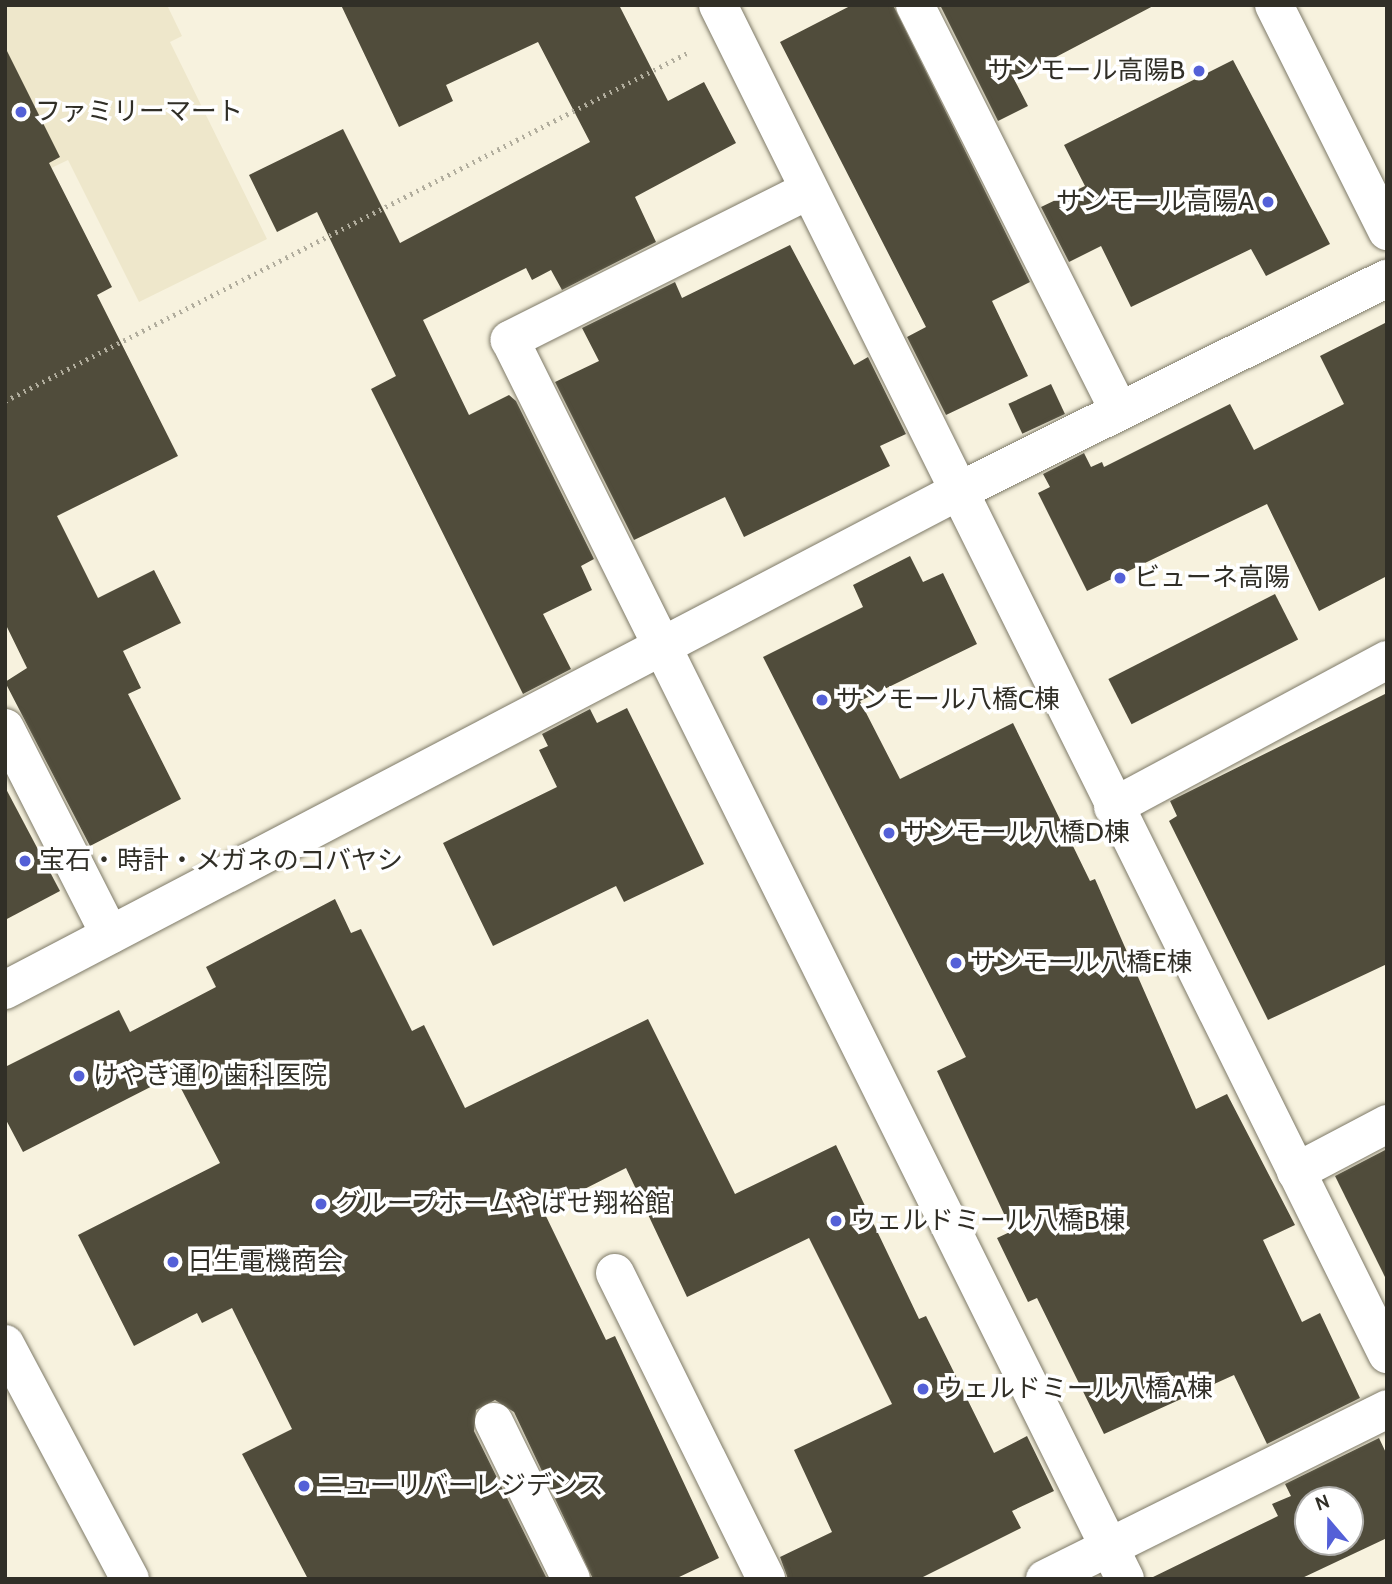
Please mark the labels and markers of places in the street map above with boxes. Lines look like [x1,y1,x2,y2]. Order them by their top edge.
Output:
place label: サンモール高陽B [987,55,1185,87]
marker: サンモール高陽B [1191,63,1207,79]
place label: ファミリーマート [35,96,243,128]
marker: ファミリーマート [13,104,29,120]
place label: サンモール高陽A [1056,186,1254,218]
marker: サンモール高陽A [1260,194,1276,210]
place label: ビューネ高陽 [1134,562,1290,594]
marker: ビューネ高陽 [1112,570,1128,586]
place label: サンモール八橋C棟 [836,684,1060,716]
marker: サンモール八橋C棟 [814,692,830,708]
place label: サンモール八橋D棟 [903,817,1130,849]
marker: サンモール八橋D棟 [881,825,897,841]
place label: 宝石・時計・メガネのコバヤシ [39,845,403,877]
marker: 宝石・時計・メガネのコバヤシ [17,853,33,869]
place label: サンモール八橋E棟 [970,947,1192,979]
marker: サンモール八橋E棟 [948,955,964,971]
place label: けやき通り歯科医院 [93,1060,327,1092]
marker: けやき通り歯科医院 [71,1068,87,1084]
place label: グループホームやばせ翔裕館 [335,1188,673,1220]
marker: グループホームやばせ翔裕館 [313,1196,329,1212]
place label: ウェルドミール八橋B棟 [850,1205,1126,1237]
marker: ウェルドミール八橋B棟 [828,1213,844,1229]
place label: 日生電機商会 [187,1246,343,1278]
marker: 日生電機商会 [165,1254,181,1270]
place label: ウェルドミール八橋A棟 [937,1373,1213,1405]
marker: ウェルドミール八橋A棟 [915,1381,931,1397]
place label: ニューリバーレジデンス [318,1470,604,1502]
marker: ニューリバーレジデンス [296,1478,312,1494]

